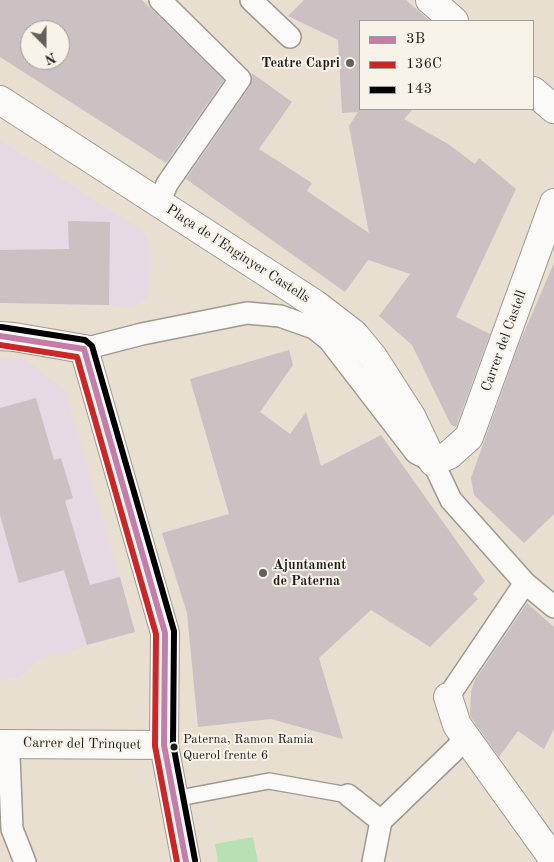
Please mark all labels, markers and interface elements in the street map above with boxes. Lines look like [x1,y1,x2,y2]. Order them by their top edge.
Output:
north arrow [20,20,70,70]
legend [359,20,534,110]
text: 3B [406,32,425,47]
text: N [43,49,58,66]
place label: Teatre Capri [261,55,340,71]
marker: Teatre Capri [344,57,356,69]
text: 136C [406,57,442,72]
text: 143 [406,82,432,97]
street label: Plaça de l'Enginyer Castells [163,201,313,307]
street label: Carrer del Castell [478,288,530,394]
place label: Ajuntament de Paterna [273,557,346,590]
marker: Ajuntament de Paterna [257,567,269,579]
place label: Paterna, Ramon Ramia Querol frente 6 [183,732,313,763]
street label: Carrer del Trinquet [23,735,141,753]
marker: Paterna, Ramon Ramia Querol frente 6 [169,742,179,752]

